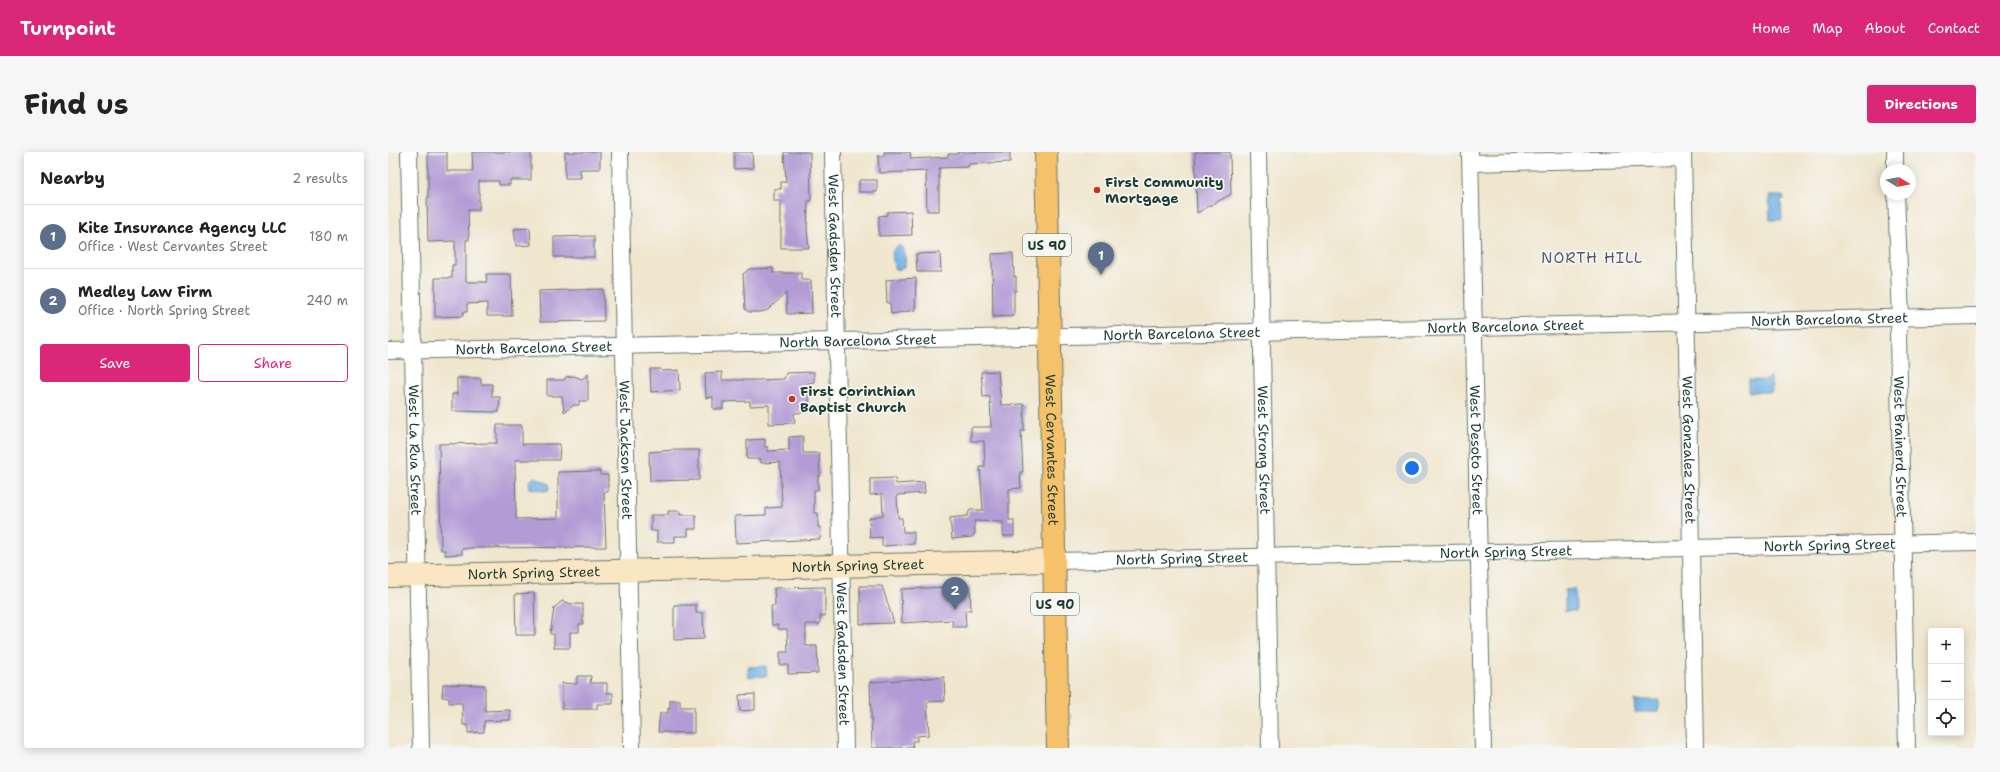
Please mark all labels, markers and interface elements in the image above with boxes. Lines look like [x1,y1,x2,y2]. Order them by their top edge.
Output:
text: Turnpoint [20,16,116,41]
text: Home [1752,19,1791,37]
text: Map [1813,19,1843,37]
text: About [1865,19,1906,37]
text: Contact [1928,19,1980,37]
text: Find us [24,85,129,123]
button: Directions [1867,85,1976,123]
north arrow [1880,164,1916,200]
text: Nearby [40,167,105,189]
text: 2 results [292,170,348,187]
place label: First Community Mortgage [1105,173,1224,207]
street label: West Gadsden Street [824,174,845,318]
marker: First Community Mortgage [1092,185,1102,195]
text: Kite Insurance Agency LLC [78,218,286,238]
text: 1 [50,228,56,245]
text: 180 m [309,228,348,245]
road number: US 90 [1023,234,1071,256]
text: Office · West Cervantes Street [78,238,268,255]
pin: 1 [1088,242,1114,275]
district label: NORTH HILL [1541,248,1643,268]
text: Medley Law Firm [78,282,212,302]
text: 2 [48,292,58,309]
text: 240 m [306,292,348,309]
text: Office · North Spring Street [78,302,250,319]
street label: North Barcelona Street [1751,308,1908,330]
street label: North Barcelona Street [1427,316,1585,337]
street label: North Barcelona Street [1103,323,1261,344]
street label: North Barcelona Street [779,330,937,351]
street label: North Barcelona Street [455,337,613,359]
button: Save [40,344,190,382]
button: Share [198,344,348,382]
street label: West Cervantes Street [1041,374,1063,526]
street label: West Gonzalez Street [1679,375,1699,524]
street label: West Brainerd Street [1890,376,1911,518]
street label: West Jackson Street [616,380,636,520]
place label: First Corinthian Baptist Church [800,382,916,416]
street label: West La Rua Street [405,384,425,516]
street label: West Strong Street [1254,385,1274,515]
street label: West Desoto Street [1466,385,1487,515]
marker: First Corinthian Baptist Church [787,394,797,404]
your location [1402,458,1422,478]
street label: North Spring Street [1763,535,1896,555]
street label: North Spring Street [1439,541,1572,562]
street label: North Spring Street [1115,548,1248,569]
street label: North Spring Street [791,555,924,576]
street label: North Spring Street [467,562,600,583]
pin: 2 [942,577,968,610]
street label: West Gadsden Street [833,582,854,726]
road number: US 90 [1031,593,1079,615]
map controls [1928,628,1964,736]
button: + [1928,628,1964,664]
button: − [1928,664,1964,700]
button: locate [1928,700,1964,736]

